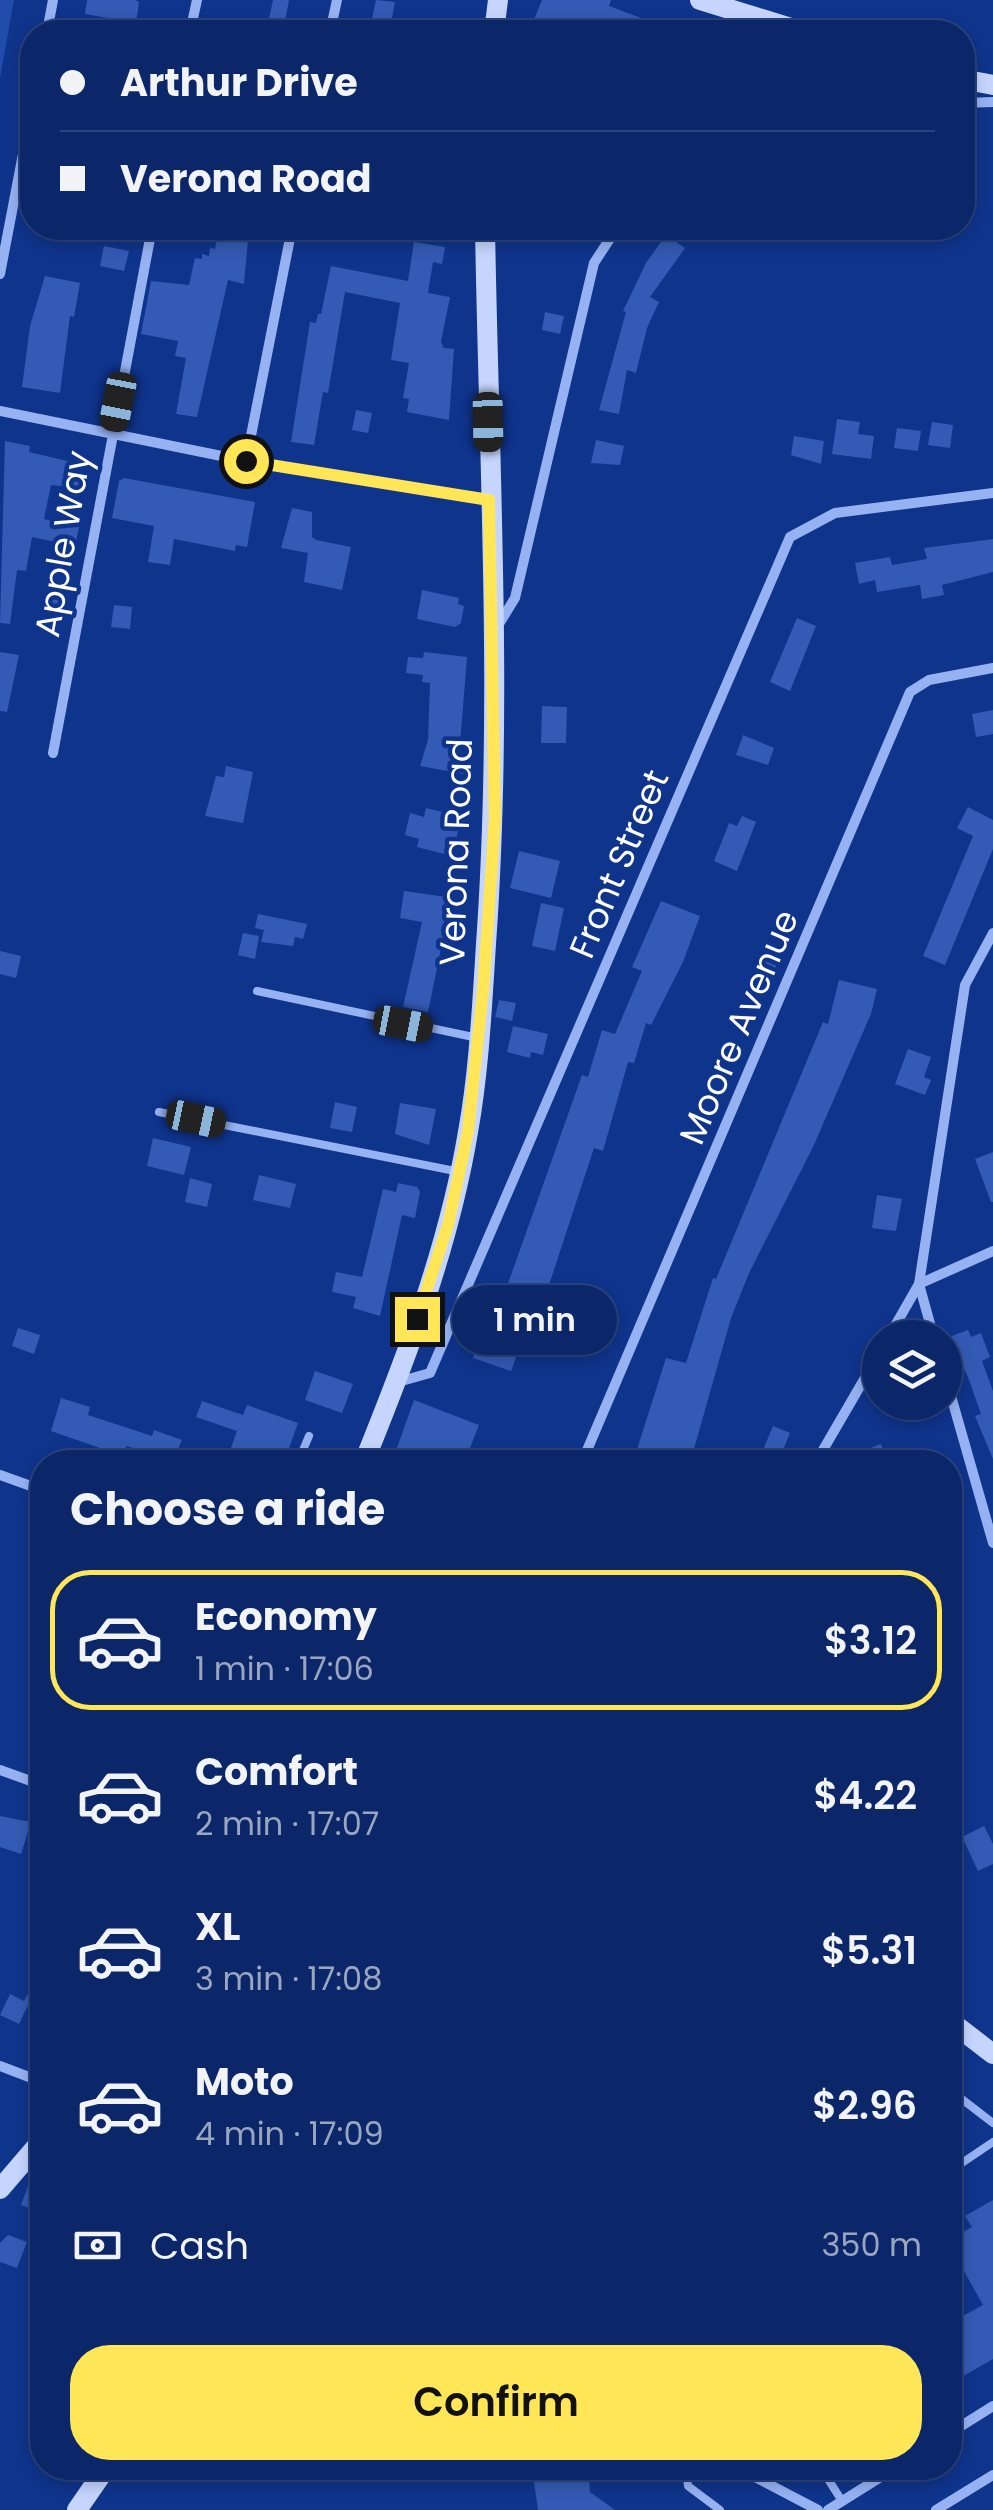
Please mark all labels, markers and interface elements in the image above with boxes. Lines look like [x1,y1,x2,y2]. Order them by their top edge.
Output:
text: Arthur Drive [120,56,358,109]
text: Verona Road [120,152,372,205]
car [98,370,138,434]
car [472,392,504,452]
route start [224,439,269,484]
street label: Apple Way [22,447,103,641]
street label: Verona Road [427,738,484,966]
street label: Front Street [557,762,680,965]
street label: Moore Avenue [667,902,810,1152]
car [371,1004,435,1044]
car [164,1098,228,1140]
callout: 1 min [452,1284,617,1354]
route end [395,1297,440,1342]
text: 1 min [493,1297,576,1342]
map controls [862,1320,962,1420]
button: layers [862,1320,962,1420]
text: Choose a ride [70,1478,385,1541]
text: Economy [195,1590,377,1643]
icon: car [75,1595,165,1685]
text: $3.12 [824,1614,917,1667]
text: 1 min · 17:06 [195,1646,374,1691]
text: Comfort [195,1745,358,1798]
icon: car [75,1750,165,1840]
text: $4.22 [814,1769,917,1822]
text: 2 min · 17:07 [195,1801,379,1846]
text: XL [195,1900,240,1953]
icon: car [75,1905,165,1995]
text: $5.31 [821,1924,917,1977]
text: 3 min · 17:08 [195,1956,382,2001]
text: Moto [195,2055,294,2108]
icon: car [75,2060,165,2150]
text: $2.96 [812,2079,917,2132]
text: 4 min · 17:09 [195,2111,384,2156]
icon: cash [70,2218,125,2273]
text: Cash [150,2219,249,2272]
text: 350 m [821,2222,922,2267]
button: Confirm [70,2345,922,2460]

